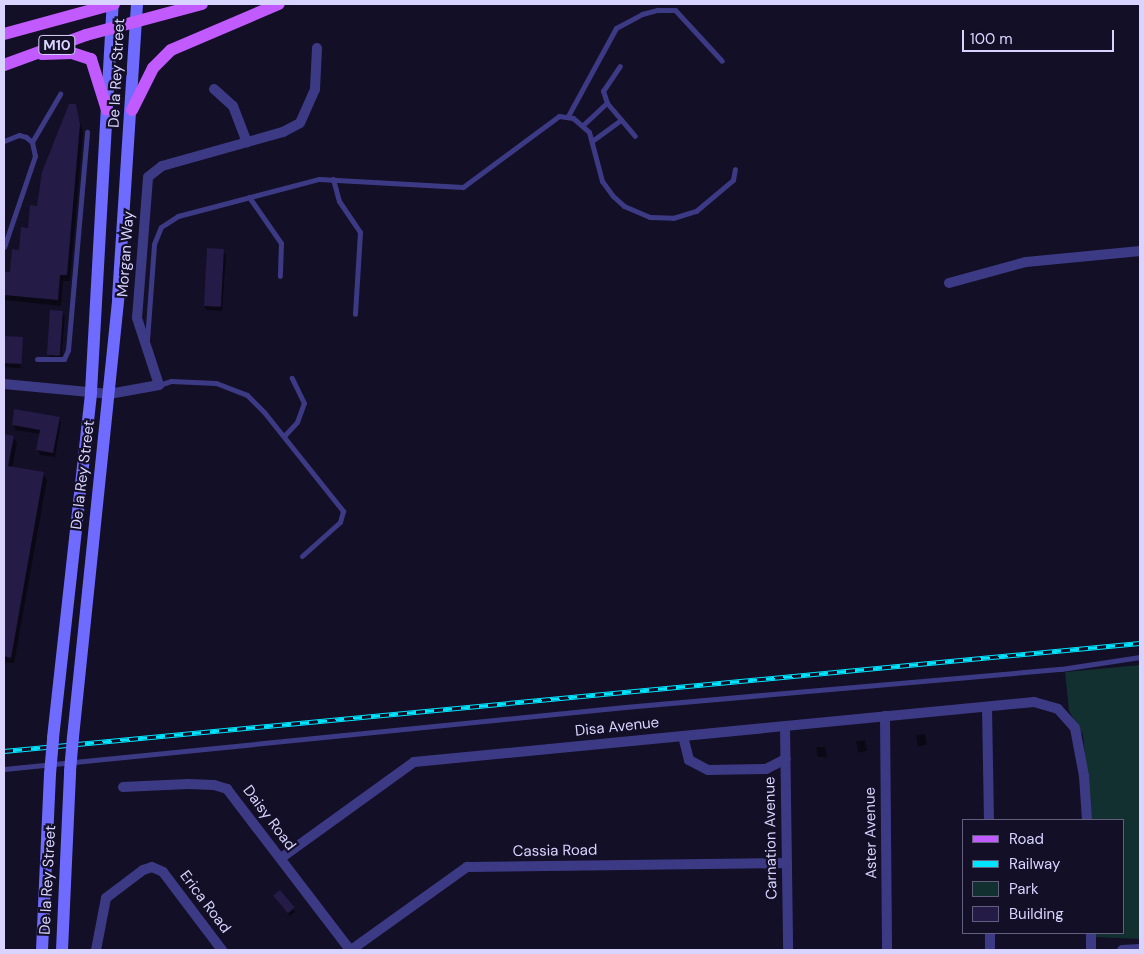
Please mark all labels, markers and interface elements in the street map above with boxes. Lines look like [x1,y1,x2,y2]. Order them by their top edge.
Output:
street label: De la Rey Street [105,18,129,128]
scale bar [964,20,1116,52]
text: 100 m [970,29,1013,49]
road number: M10 [38,34,76,56]
street label: Morgan Way [114,210,138,298]
street label: De la Rey Street [67,419,99,531]
street label: Disa Avenue [574,714,660,740]
street label: Carnation Avenue [761,776,781,900]
street label: Daisy Road [239,782,299,854]
street label: Aster Avenue [861,787,881,879]
legend [962,819,1124,934]
street label: De la Rey Street [36,825,60,935]
text: Road [1009,829,1044,849]
street label: Cassia Road [513,841,597,861]
text: Railway [1009,854,1060,874]
street label: Erica Road [176,867,234,937]
text: Park [1009,879,1039,899]
text: Building [1009,904,1064,924]

